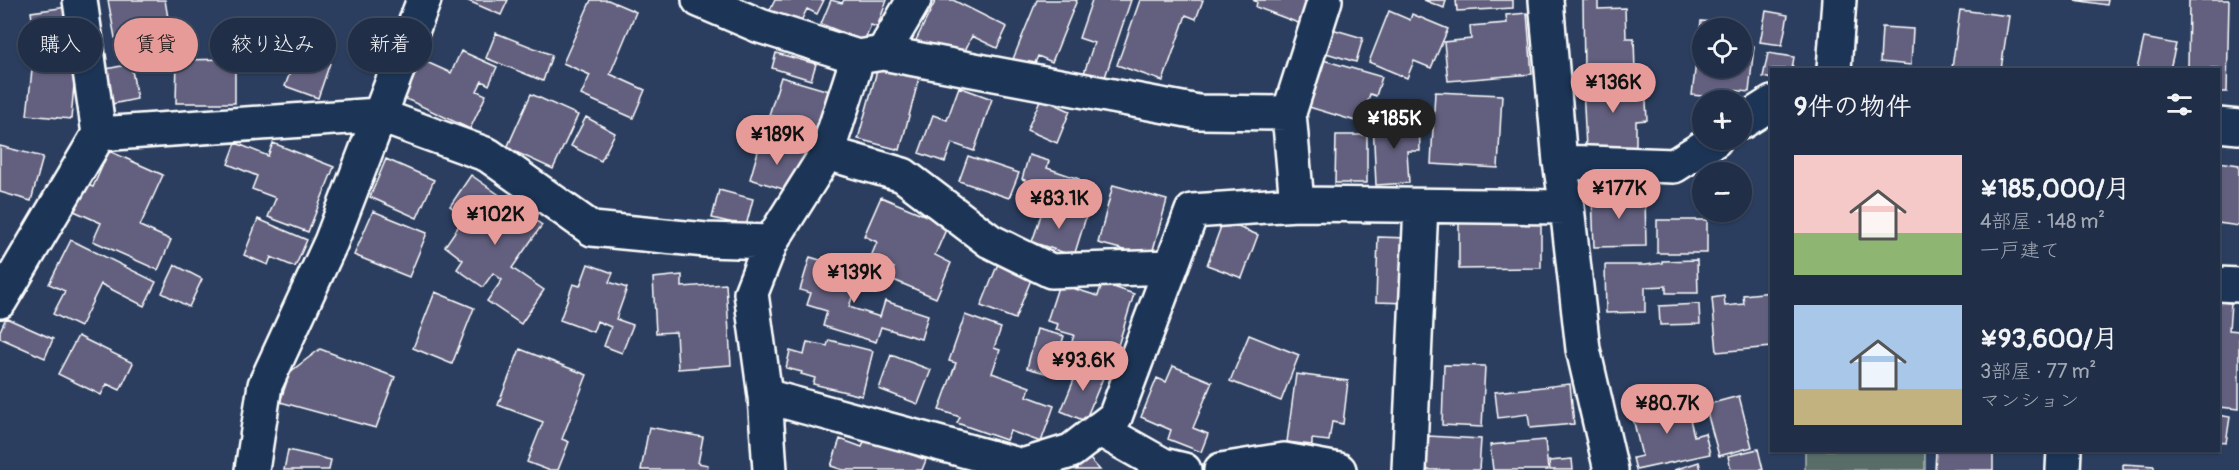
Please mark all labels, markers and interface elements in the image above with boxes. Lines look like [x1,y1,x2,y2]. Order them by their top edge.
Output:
chip: 購入 [18,18,102,72]
chip: 賃貸 [114,18,198,72]
chip: 絞り込み [210,18,336,72]
chip: 新着 [348,18,432,72]
map controls [1692,18,1752,222]
button: locate [1692,18,1752,78]
pin: ¥136K [1571,63,1655,114]
text: ¥136K [1585,70,1641,95]
icon: filters [2163,88,2196,121]
button: + [1692,90,1752,150]
text: 9件の物件 [1794,91,1911,123]
pin: ¥185K [1352,99,1436,150]
text: ¥185K [1367,106,1421,131]
pin: ¥189K [735,115,819,166]
text: ¥189K [750,122,804,147]
button: − [1692,162,1752,222]
pin: ¥177K [1577,169,1661,220]
text: ¥185,000/月 [1980,173,2131,205]
text: ¥177K [1592,176,1646,201]
pin: ¥83.1K [1010,179,1108,230]
icon: home [1842,179,1914,251]
text: ¥83.1K [1029,186,1089,211]
pin: ¥102K [453,195,537,246]
text: ¥102K [466,202,524,227]
text: 4部屋 · 148 m² [1980,209,2105,234]
text: 一戸建て [1980,238,2060,263]
pin: ¥139K [812,253,896,304]
text: ¥139K [826,260,882,285]
text: ¥93,600/月 [1980,323,2119,355]
icon: home [1842,329,1914,401]
pin: ¥93.6K [1034,341,1132,392]
text: ¥93.6K [1051,348,1115,373]
text: 3部屋 · 77 m² [1980,359,2096,384]
pin: ¥80.7K [1618,384,1716,435]
text: マンション [1980,388,2079,413]
text: ¥80.7K [1635,391,1699,416]

